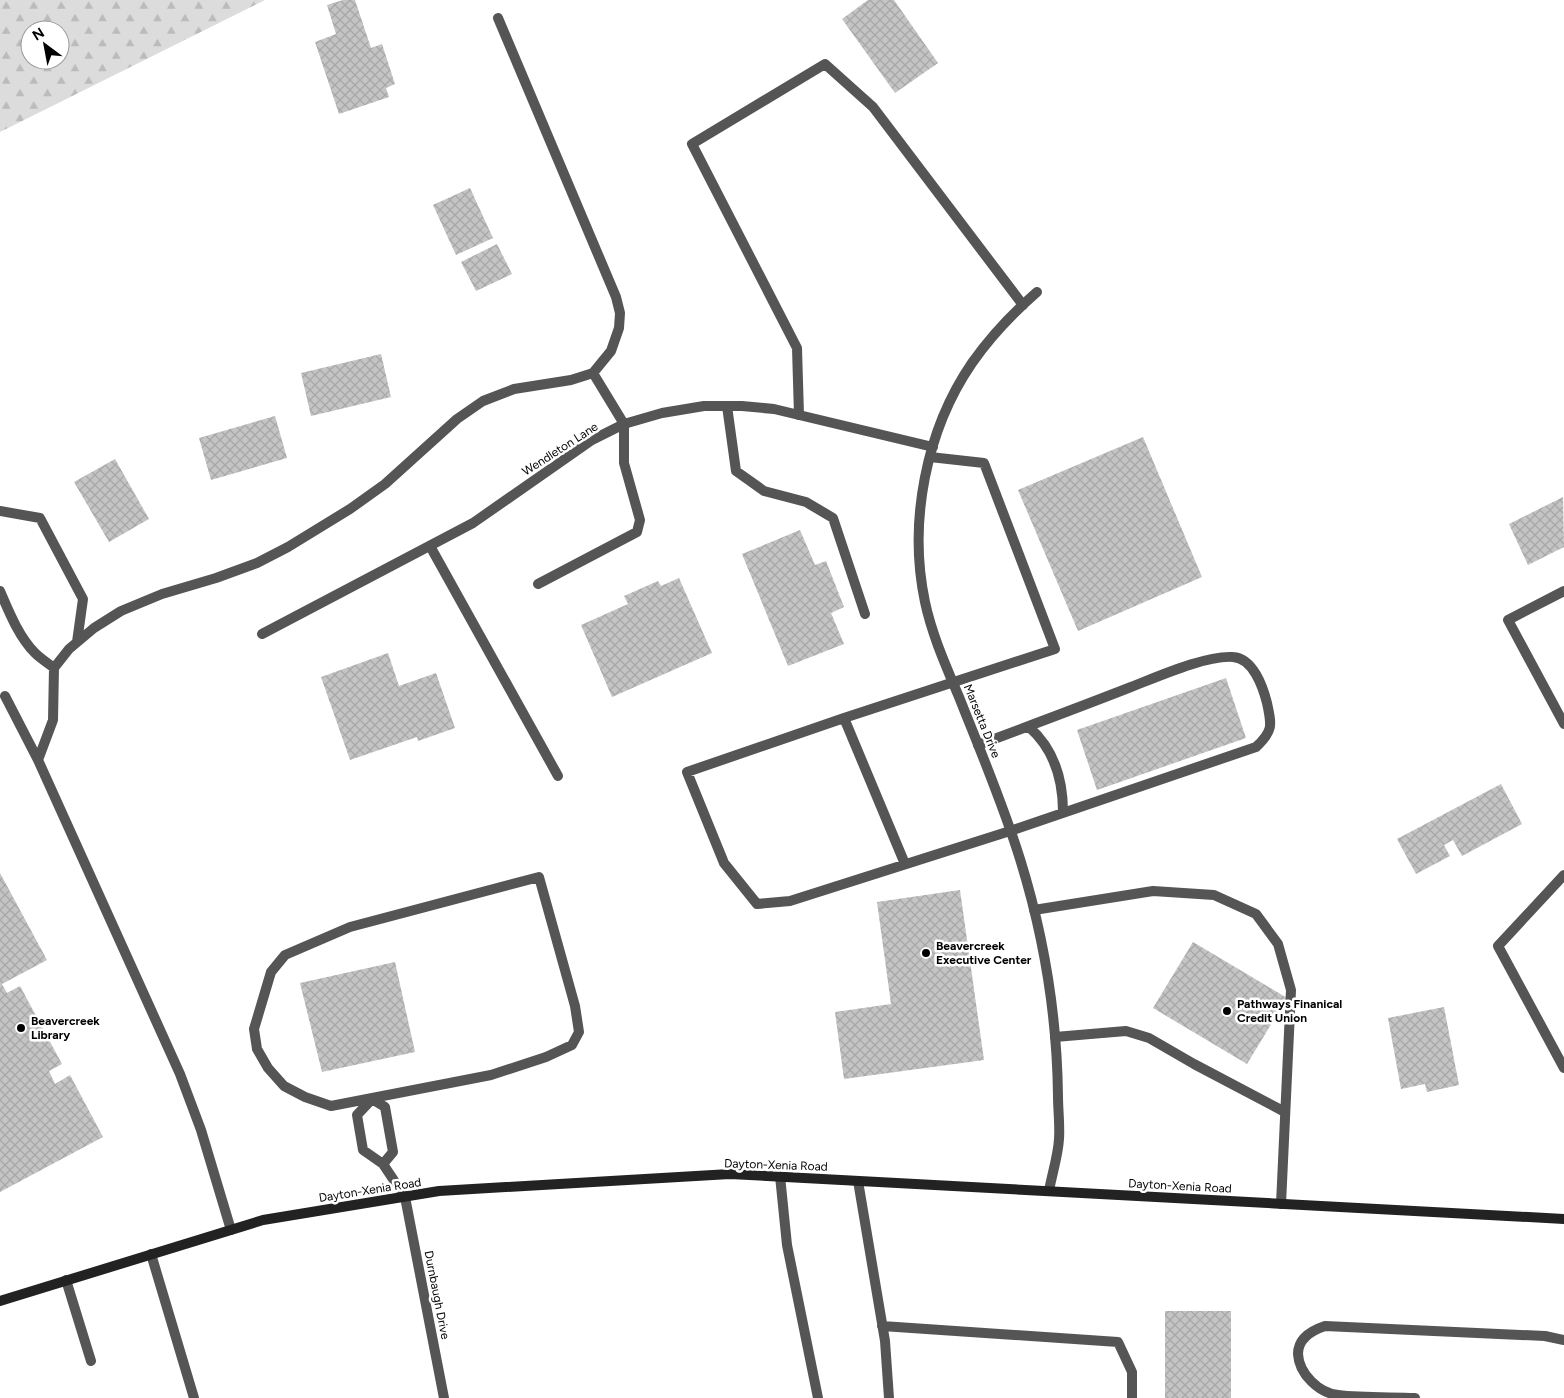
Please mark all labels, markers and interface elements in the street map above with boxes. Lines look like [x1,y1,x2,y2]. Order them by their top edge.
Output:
north arrow [20,20,70,70]
text: N [29,24,47,44]
street label: Wendleton Lane [520,419,601,479]
street label: Marsetta Drive [961,682,1003,760]
place label: Beavercreek Executive Center [936,939,1032,967]
marker: Beavercreek Executive Center [920,947,932,959]
place label: Pathways Finanical Credit Union [1237,997,1342,1025]
marker: Pathways Finanical Credit Union [1221,1005,1233,1017]
place label: Beavercreek Library [31,1014,100,1042]
marker: Beavercreek Library [15,1022,27,1034]
street label: Dayton-Xenia Road [724,1156,828,1174]
street label: Dayton-Xenia Road [318,1175,422,1205]
street label: Dayton-Xenia Road [1128,1176,1232,1196]
street label: Durnbaugh Drive [422,1249,453,1341]

